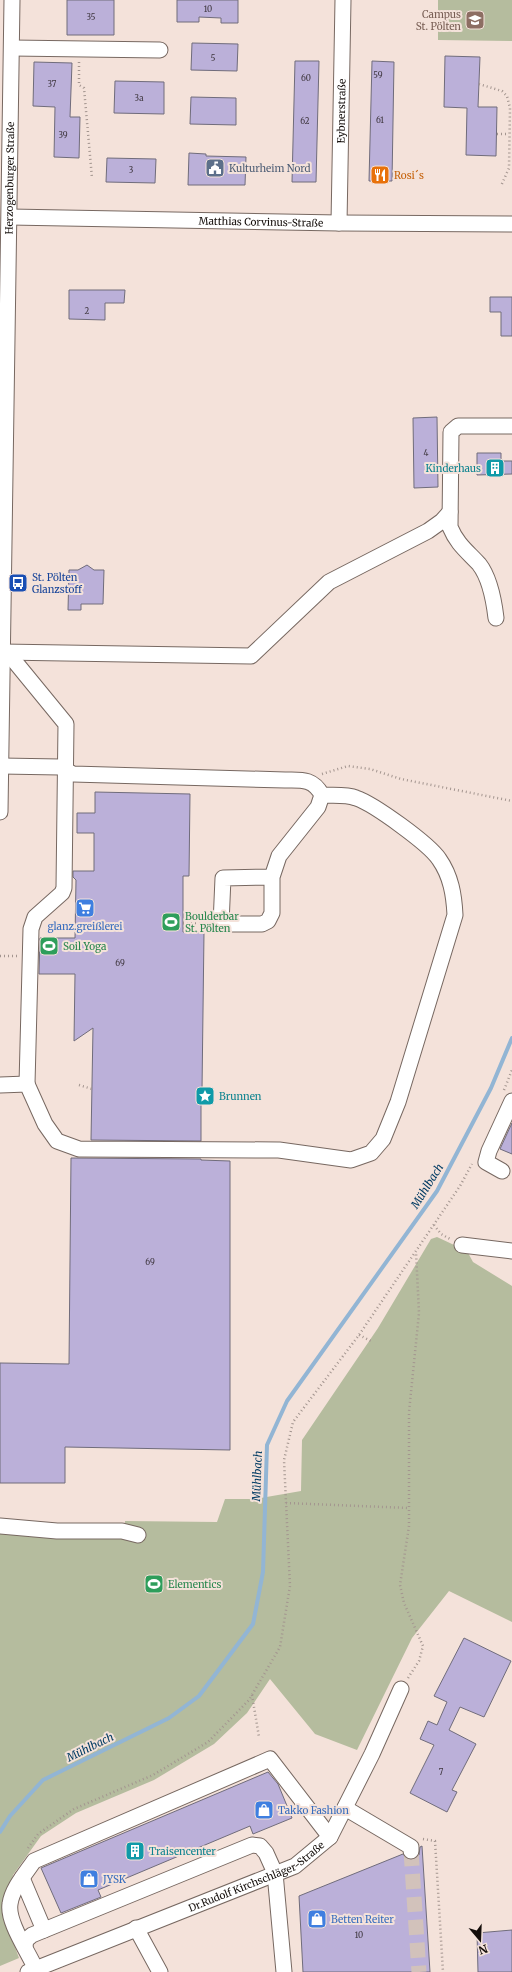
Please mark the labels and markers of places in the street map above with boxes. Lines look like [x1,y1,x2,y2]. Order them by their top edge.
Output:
place label: Campus St. Pölten [416,8,461,33]
school or university icon: Campus St. Pölten [464,9,486,31]
public building icon: Kulturheim Nord [204,157,226,179]
place label: Kulturheim Nord [229,162,310,175]
restaurant icon: Rosi´s [369,164,391,186]
place label: Rosi´s [394,169,424,182]
building icon: Kinderhaus [484,457,506,479]
place label: Kinderhaus [425,462,481,475]
place label: St. Pölten Glanzstoff [32,571,83,596]
bus stop icon: St. Pölten Glanzstoff [7,572,29,594]
supermarket icon: glanz.greißlerei [74,897,96,919]
place label: Boulderbar St. Pölten [185,910,239,935]
sports icon: Boulderbar St. Pölten [160,911,182,933]
place label: glanz.greißlerei [47,920,123,933]
sports icon: Soil Yoga [38,935,60,957]
place label: Soil Yoga [63,940,107,953]
place icon: Brunnen [194,1085,216,1107]
place label: Brunnen [219,1090,262,1103]
sports icon: Elementics [143,1573,165,1595]
place label: Elementics [168,1578,222,1591]
shop icon: Takko Fashion [253,1799,275,1821]
place label: Takko Fashion [278,1804,349,1817]
building icon: Traisencenter [124,1840,146,1862]
place label: Traisencenter [149,1845,216,1858]
shop icon: JYSK [78,1868,100,1890]
place label: JYSK [102,1873,127,1886]
shop icon: Betten Reiter [306,1908,328,1930]
place label: Betten Reiter [331,1913,394,1926]

